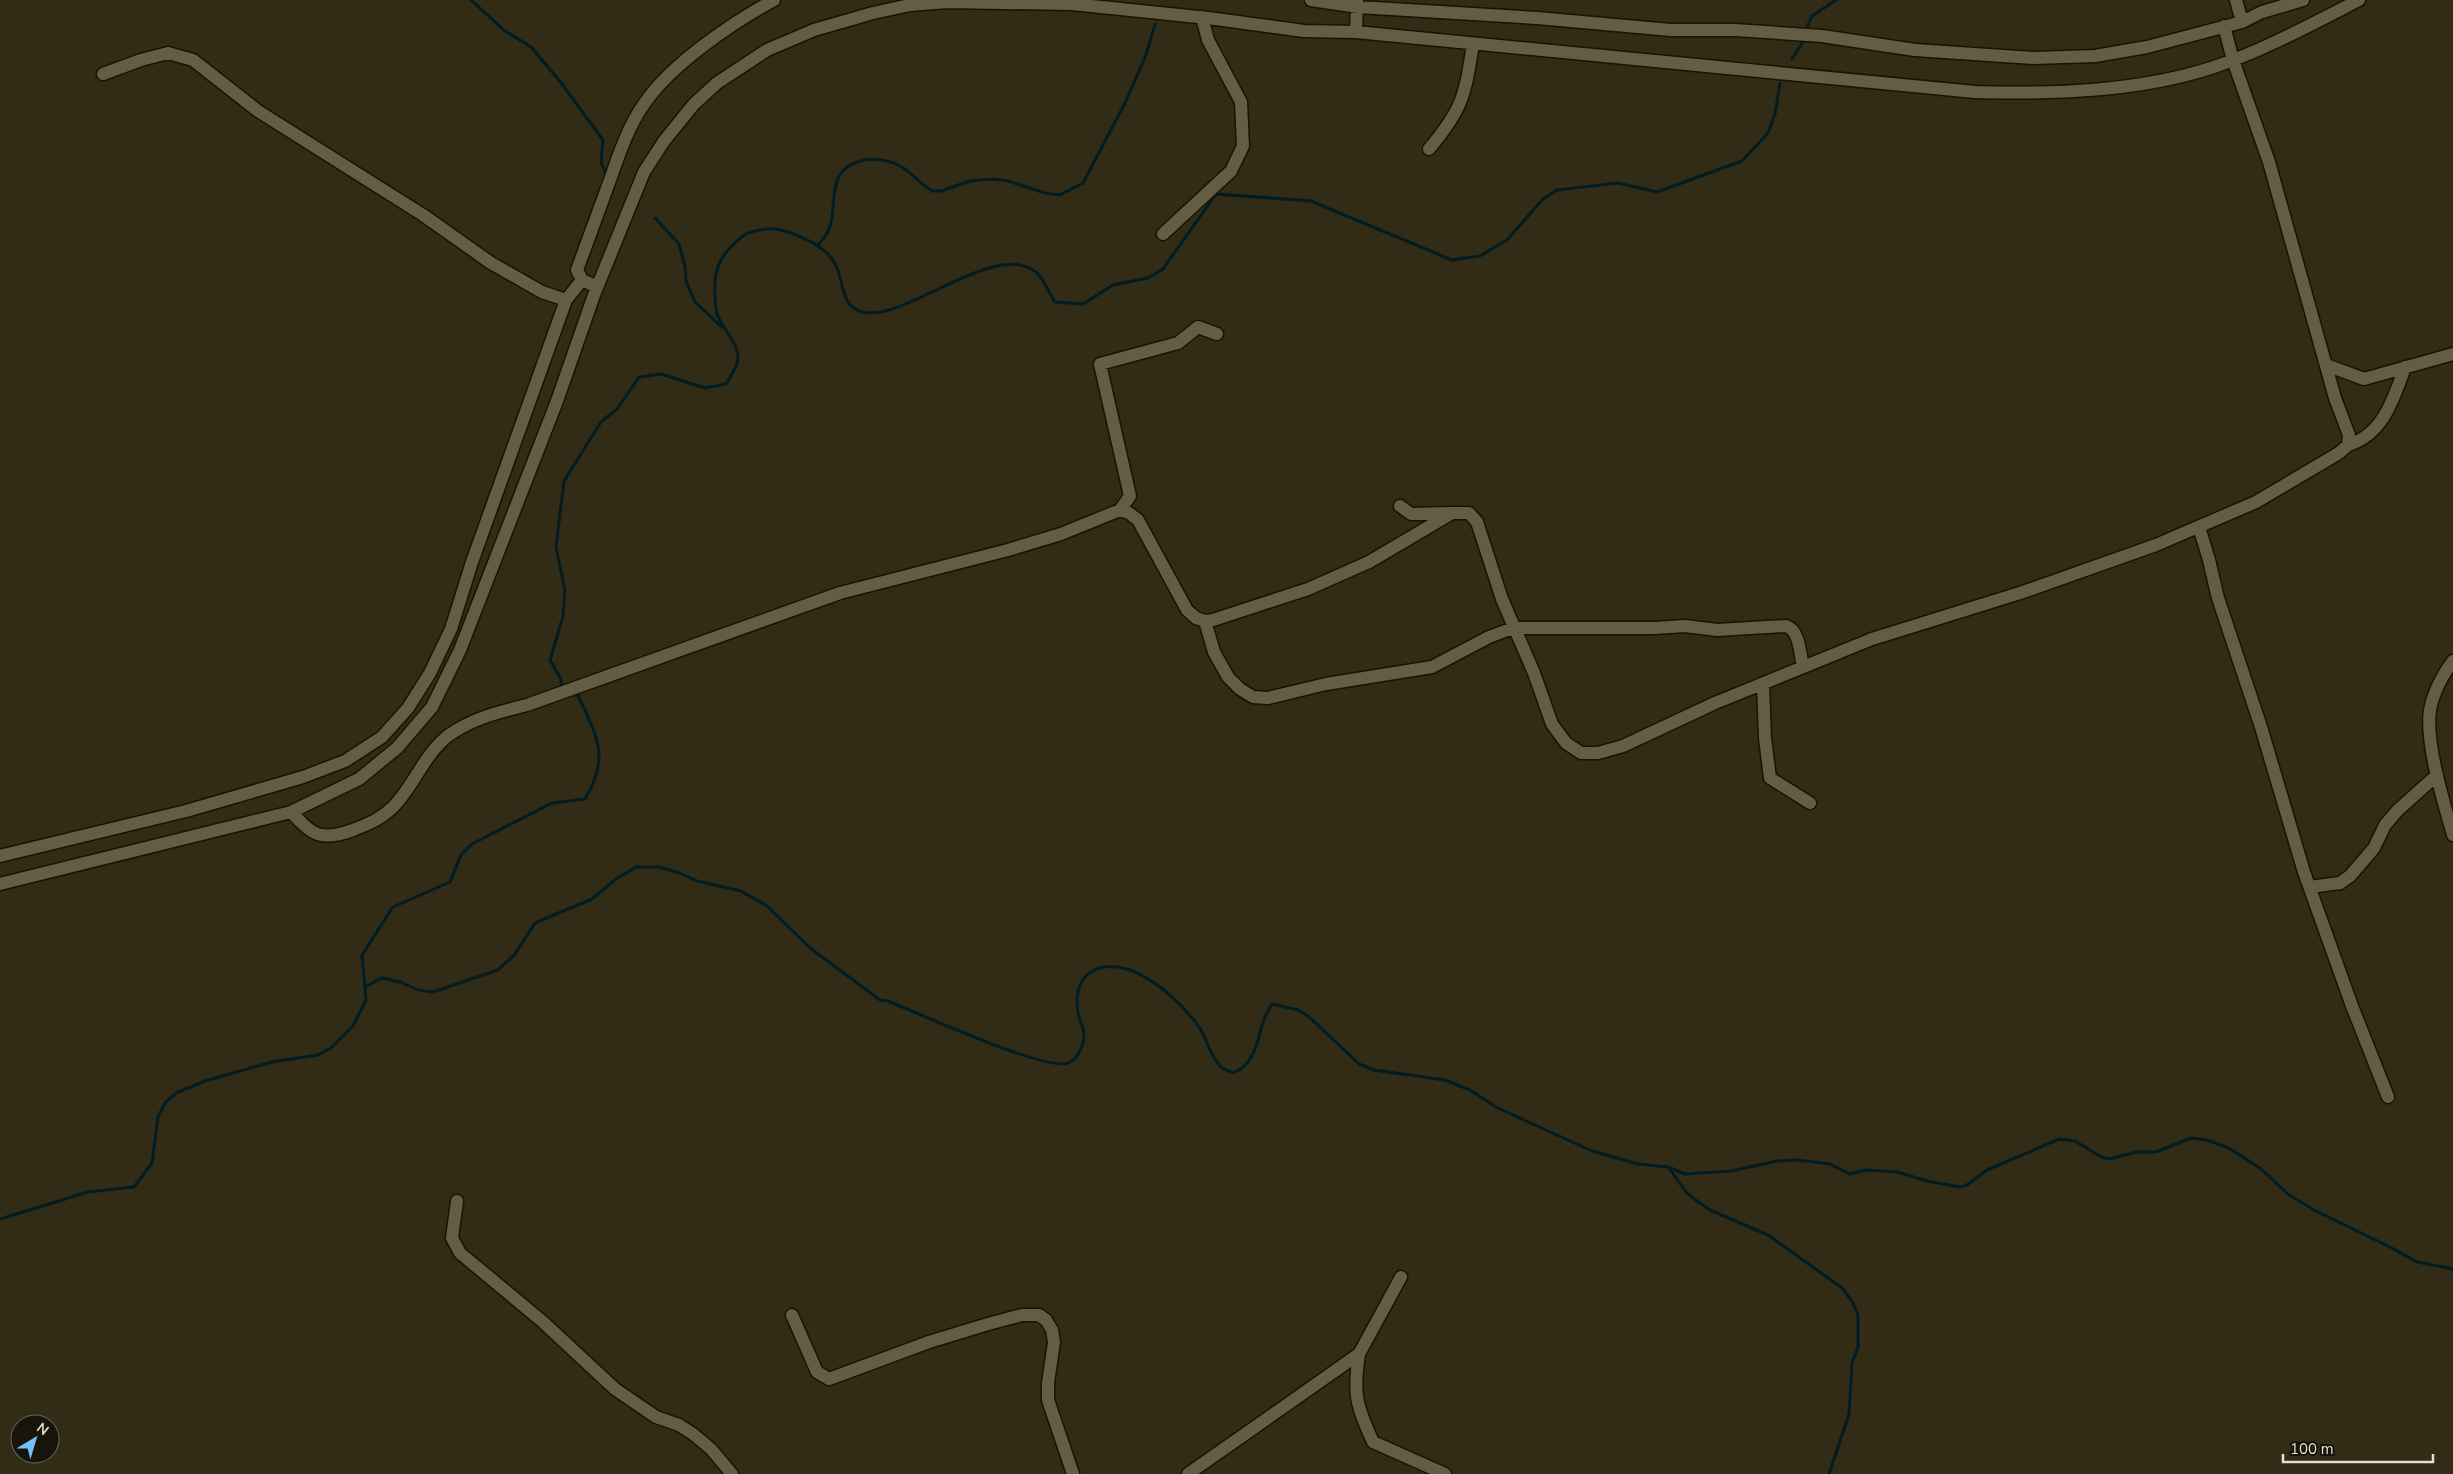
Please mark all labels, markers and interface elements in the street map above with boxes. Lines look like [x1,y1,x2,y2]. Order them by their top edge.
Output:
north arrow [10,1414,60,1464]
text: N [33,1418,53,1440]
scale bar [2283,1432,2433,1464]
text: 100 m [2290,1439,2334,1459]

